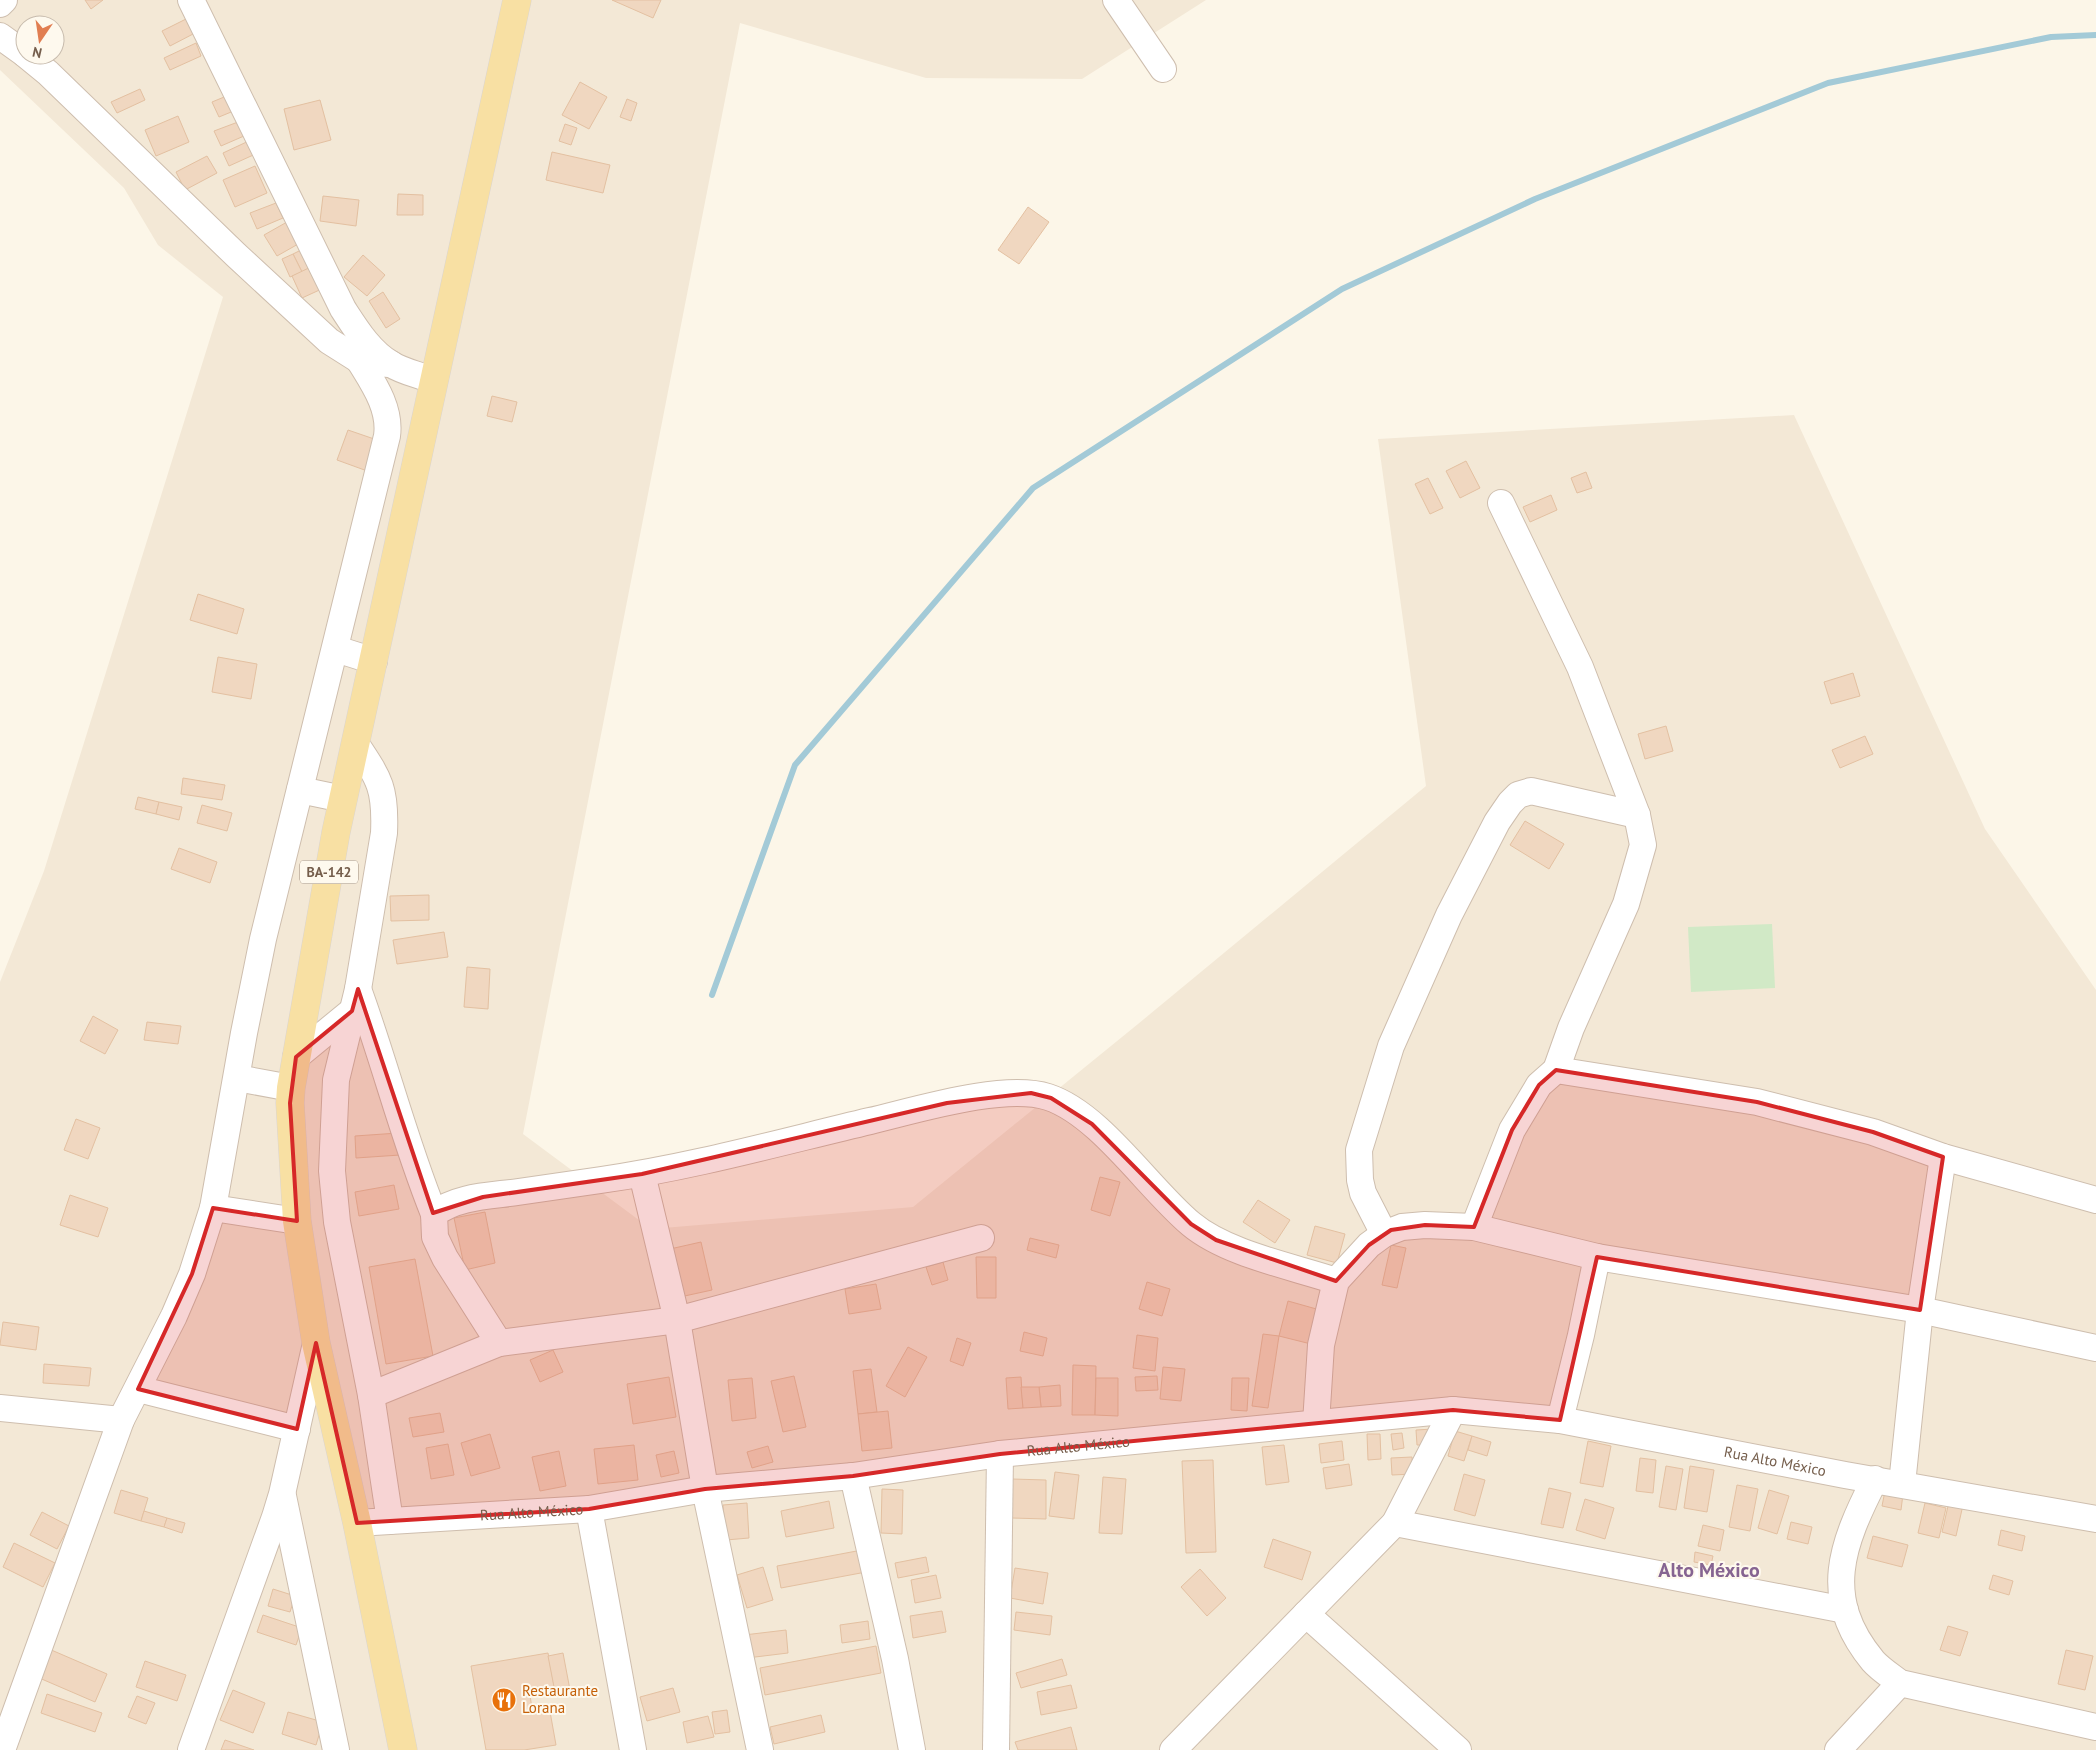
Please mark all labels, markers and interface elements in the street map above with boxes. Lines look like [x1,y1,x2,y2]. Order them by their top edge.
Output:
north arrow [15,15,65,65]
text: N [31,43,44,62]
road number: BA-142 [300,860,358,884]
street label: Rua Alto México [1026,1431,1131,1460]
street label: Rua Alto México [1723,1442,1828,1480]
street label: Rua Alto México [479,1499,584,1525]
district label: Alto México [1658,1557,1760,1583]
place label: Restaurante Lorana [522,1681,598,1717]
restaurant icon: Restaurante Lorana [491,1687,517,1713]

